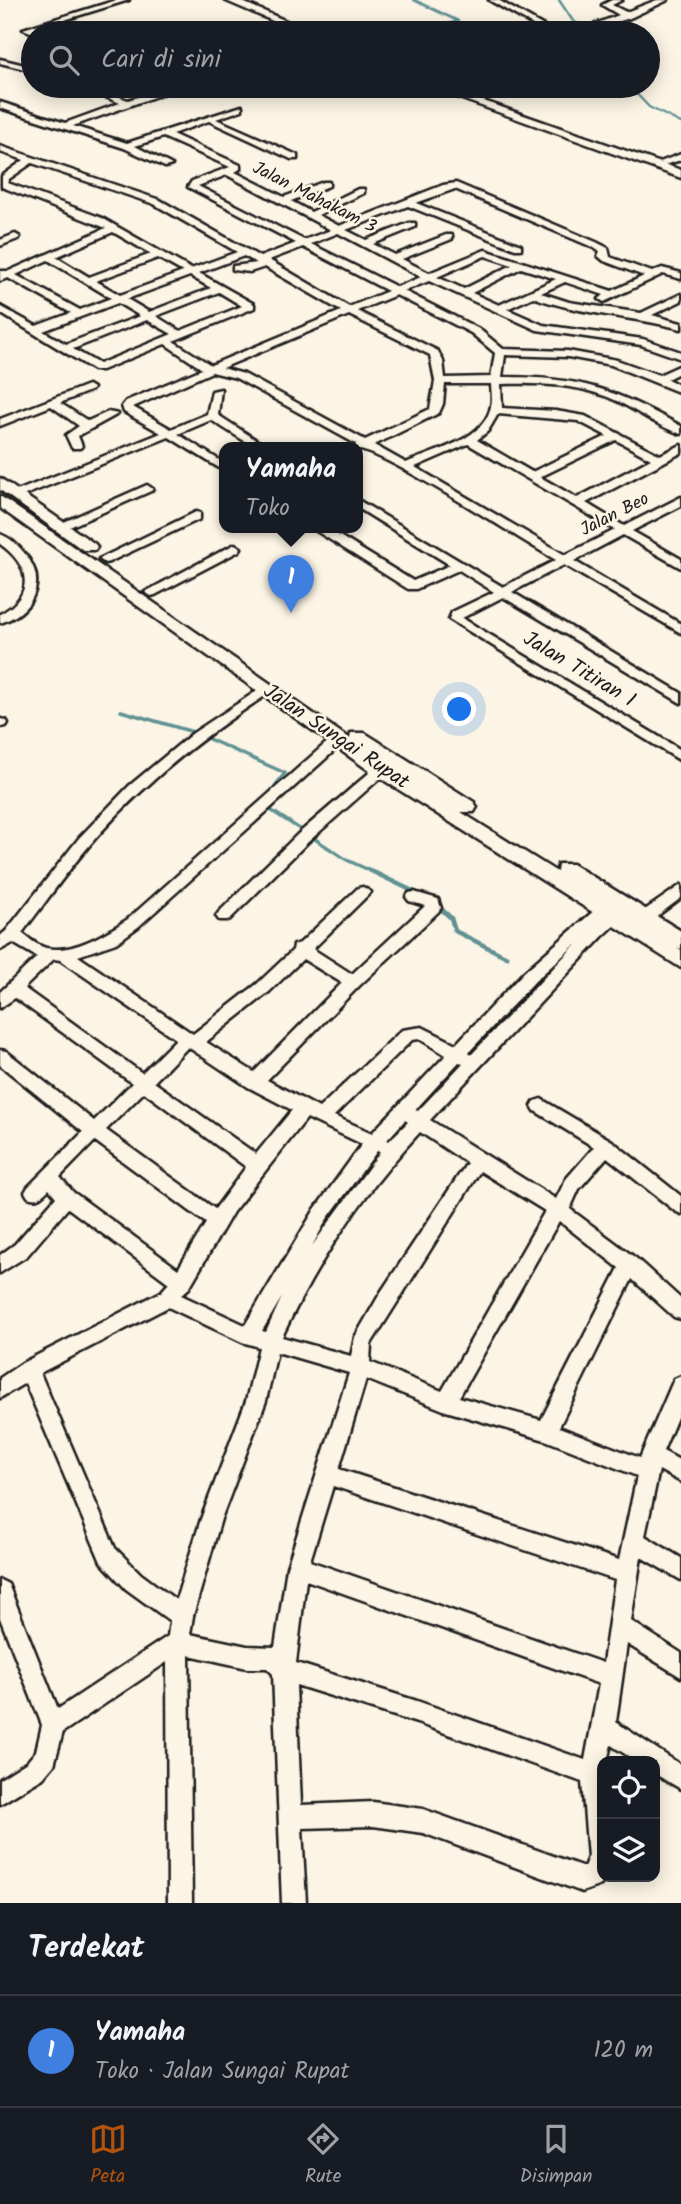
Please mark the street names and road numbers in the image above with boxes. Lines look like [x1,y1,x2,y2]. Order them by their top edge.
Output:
street label: Jalan Mahakam 3 [247,154,381,242]
street label: Jalan Beo [575,485,655,545]
street label: Jalan Titiran 1 [516,623,642,717]
street label: Jalan Sungai Rupat [256,676,417,799]

